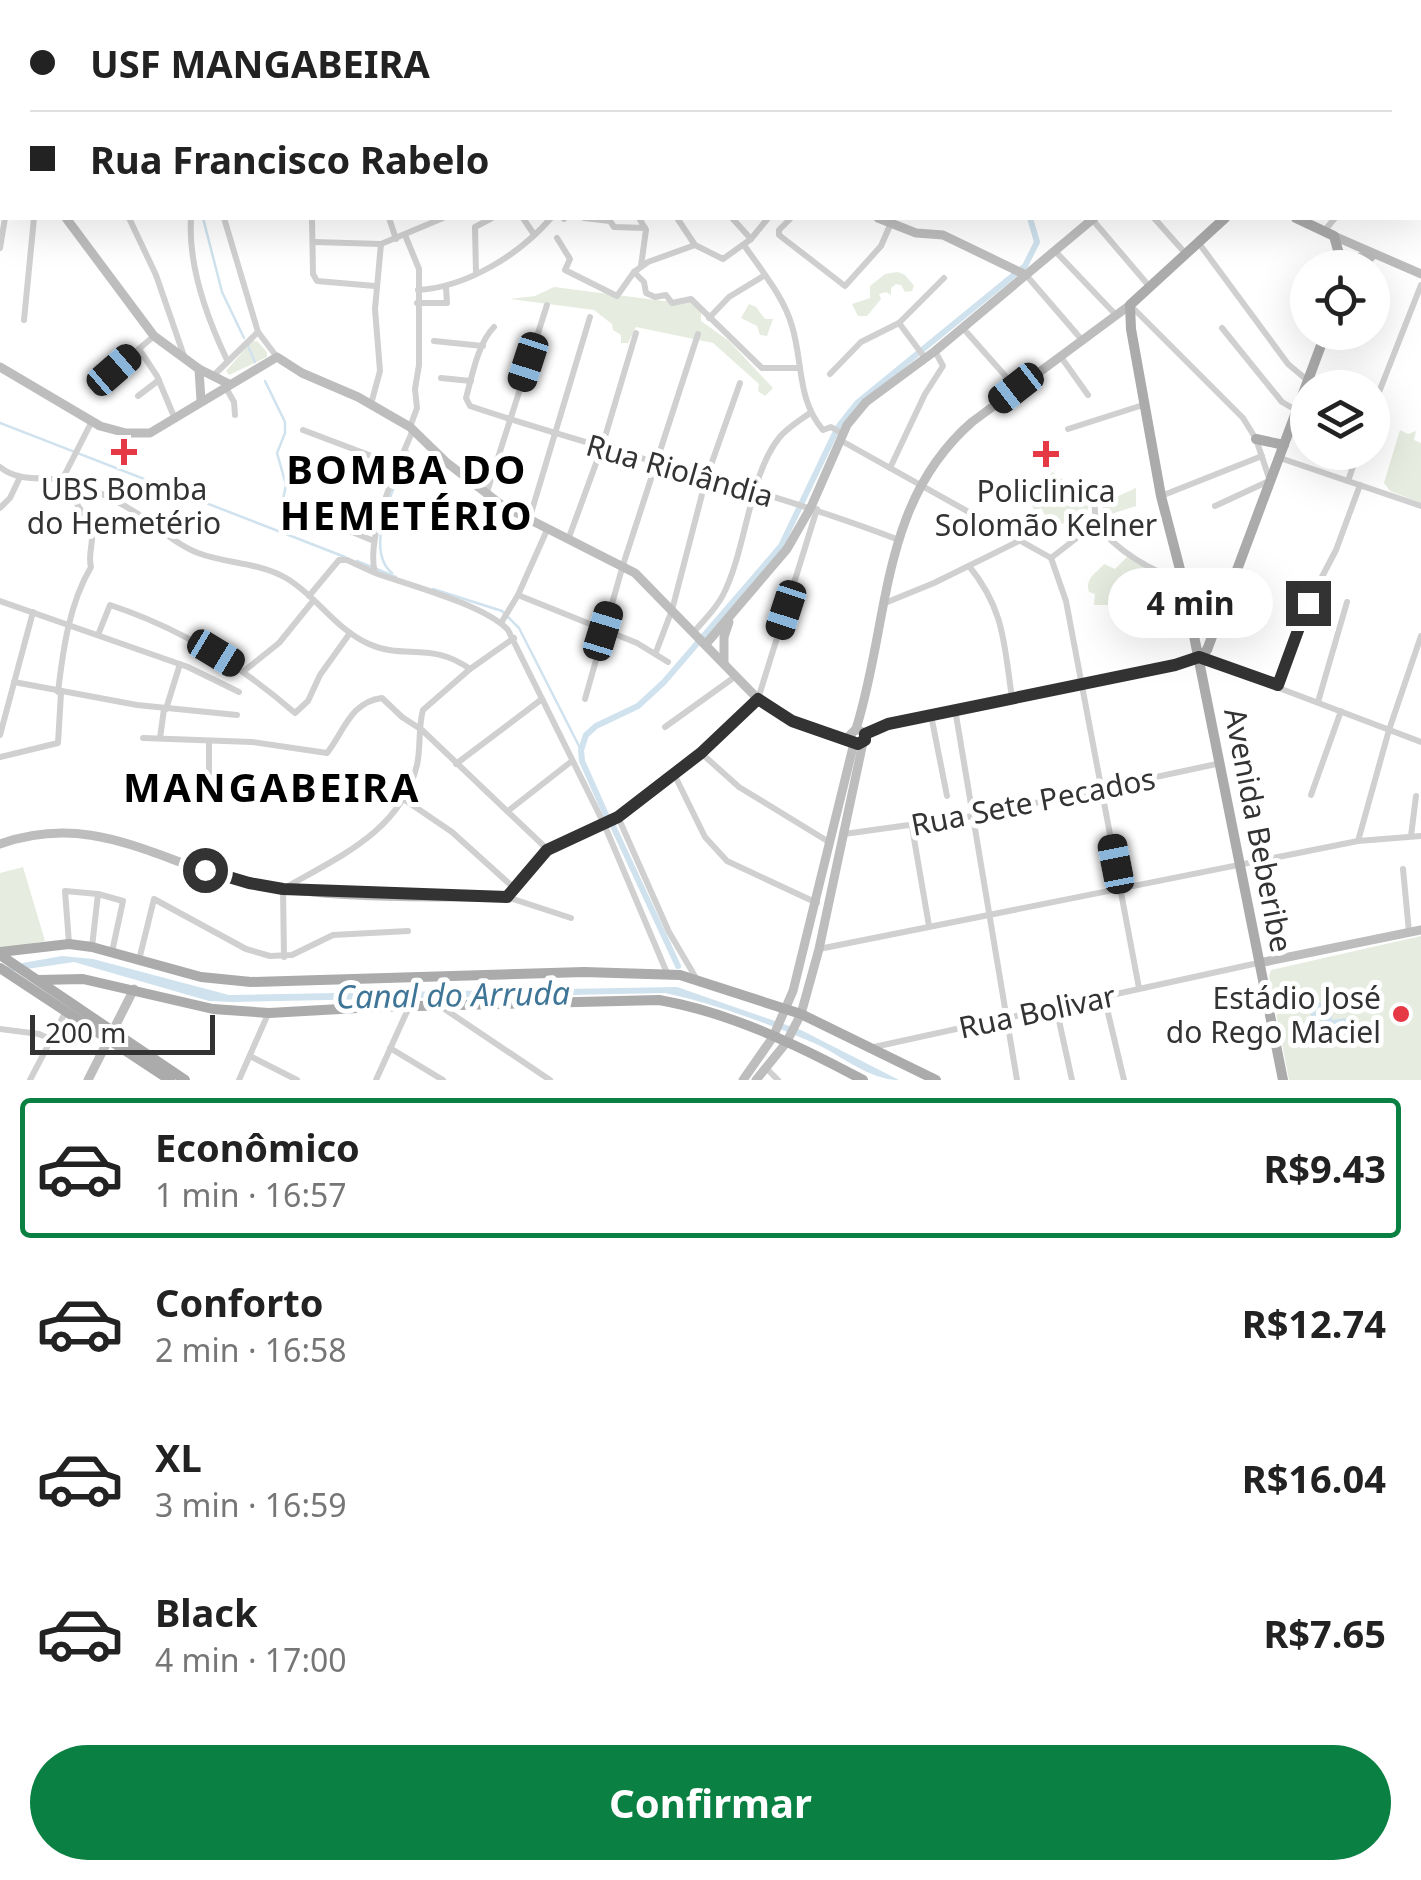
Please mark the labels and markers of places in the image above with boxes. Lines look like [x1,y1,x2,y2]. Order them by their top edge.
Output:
marker: UBS Bomba do Hemetério [111,439,137,465]
marker: Policlinica Solomão Kelner [1033,441,1059,467]
place label: UBS Bomba do Hemetério [27,468,221,543]
place label: Policlinica Solomão Kelner [935,470,1157,545]
place label: Estádio José do Rego Maciel [1166,977,1381,1052]
marker: Estádio José do Rego Maciel [1390,1003,1412,1025]

